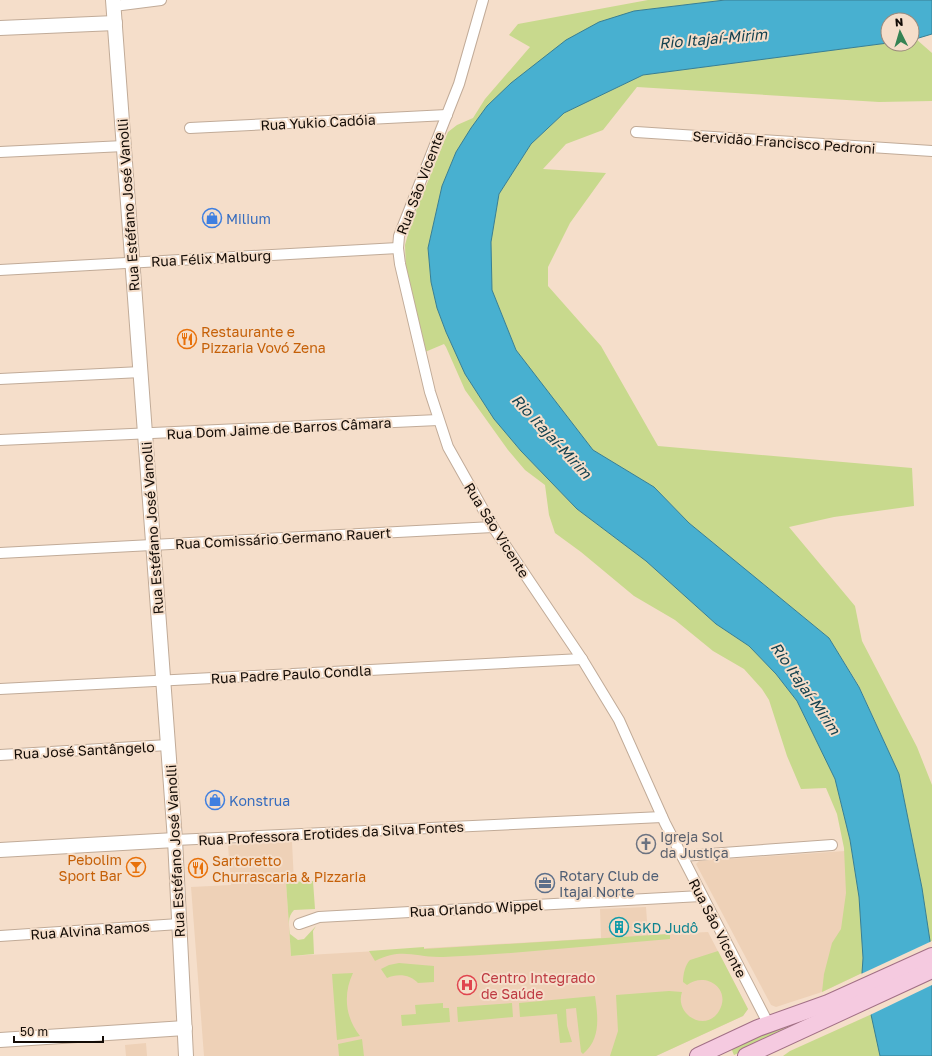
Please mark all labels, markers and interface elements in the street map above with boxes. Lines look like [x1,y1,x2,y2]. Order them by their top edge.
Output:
north arrow [880,12,920,52]
text: N [894,15,904,28]
water label: Rio Itajaí-Mirim [658,24,769,53]
street label: Rua Yukio Cadóia [260,110,376,134]
street label: Rua Estéfano José Vanolli [113,118,143,292]
street label: Servidão Francisco Pedroni [692,127,876,157]
street label: Rua São Vicente [393,129,447,237]
shop icon: Milium [201,207,223,229]
place label: Milium [226,210,271,227]
street label: Rua Félix Malburg [150,246,272,270]
place label: Restaurante e Pizzaria Vovó Zena [201,323,326,356]
restaurant icon: Restaurante e Pizzaria Vovó Zena [176,328,198,350]
water label: Rio Itajaí-Mirim [508,390,596,483]
street label: Rua Dom Jaime de Barros Câmara [166,414,392,442]
street label: Rua Estéfano José Vanolli [137,441,167,615]
street label: Rua São Vicente [461,479,533,581]
street label: Rua Comissário Germano Rauert [174,524,392,552]
water label: Rio Itajaí-Mirim [767,638,845,739]
street label: Rua Padre Paulo Condla [210,661,372,687]
street label: Rua José Santângelo [13,738,155,762]
street label: Rua Estéfano José Vanolli [162,764,188,938]
shop icon: Konstrua [204,789,226,811]
place label: Konstrua [229,792,290,809]
street label: Rua Professora Erotides da Silva Fontes [198,818,464,848]
place label: Igreja Sol da Justiça [660,828,729,861]
church icon: Igreja Sol da Justiça [635,833,657,855]
place label: Pebolim Sport Bar [58,851,123,884]
place label: Sartoretto Churrascaria & Pizzaria [212,852,366,885]
bar icon: Pebolim Sport Bar [125,856,147,878]
restaurant icon: Sartoretto Churrascaria & Pizzaria [187,857,209,879]
place label: Rotary Club de Itajai Norte [559,867,659,900]
office icon: Rotary Club de Itajai Norte [534,872,556,894]
street label: Rua São Vicente [686,876,750,980]
street label: Rua Orlando Wippel [409,896,543,920]
building icon: SKD Judô [608,916,630,938]
street label: Rua Alvina Ramos [30,917,150,943]
place label: SKD Judô [633,919,698,936]
place label: Centro Integrado de Saúde [481,969,595,1002]
hospital icon: Centro Integrado de Saúde [456,974,478,996]
scale bar [14,1018,103,1044]
text: 50 m [20,1024,48,1039]

